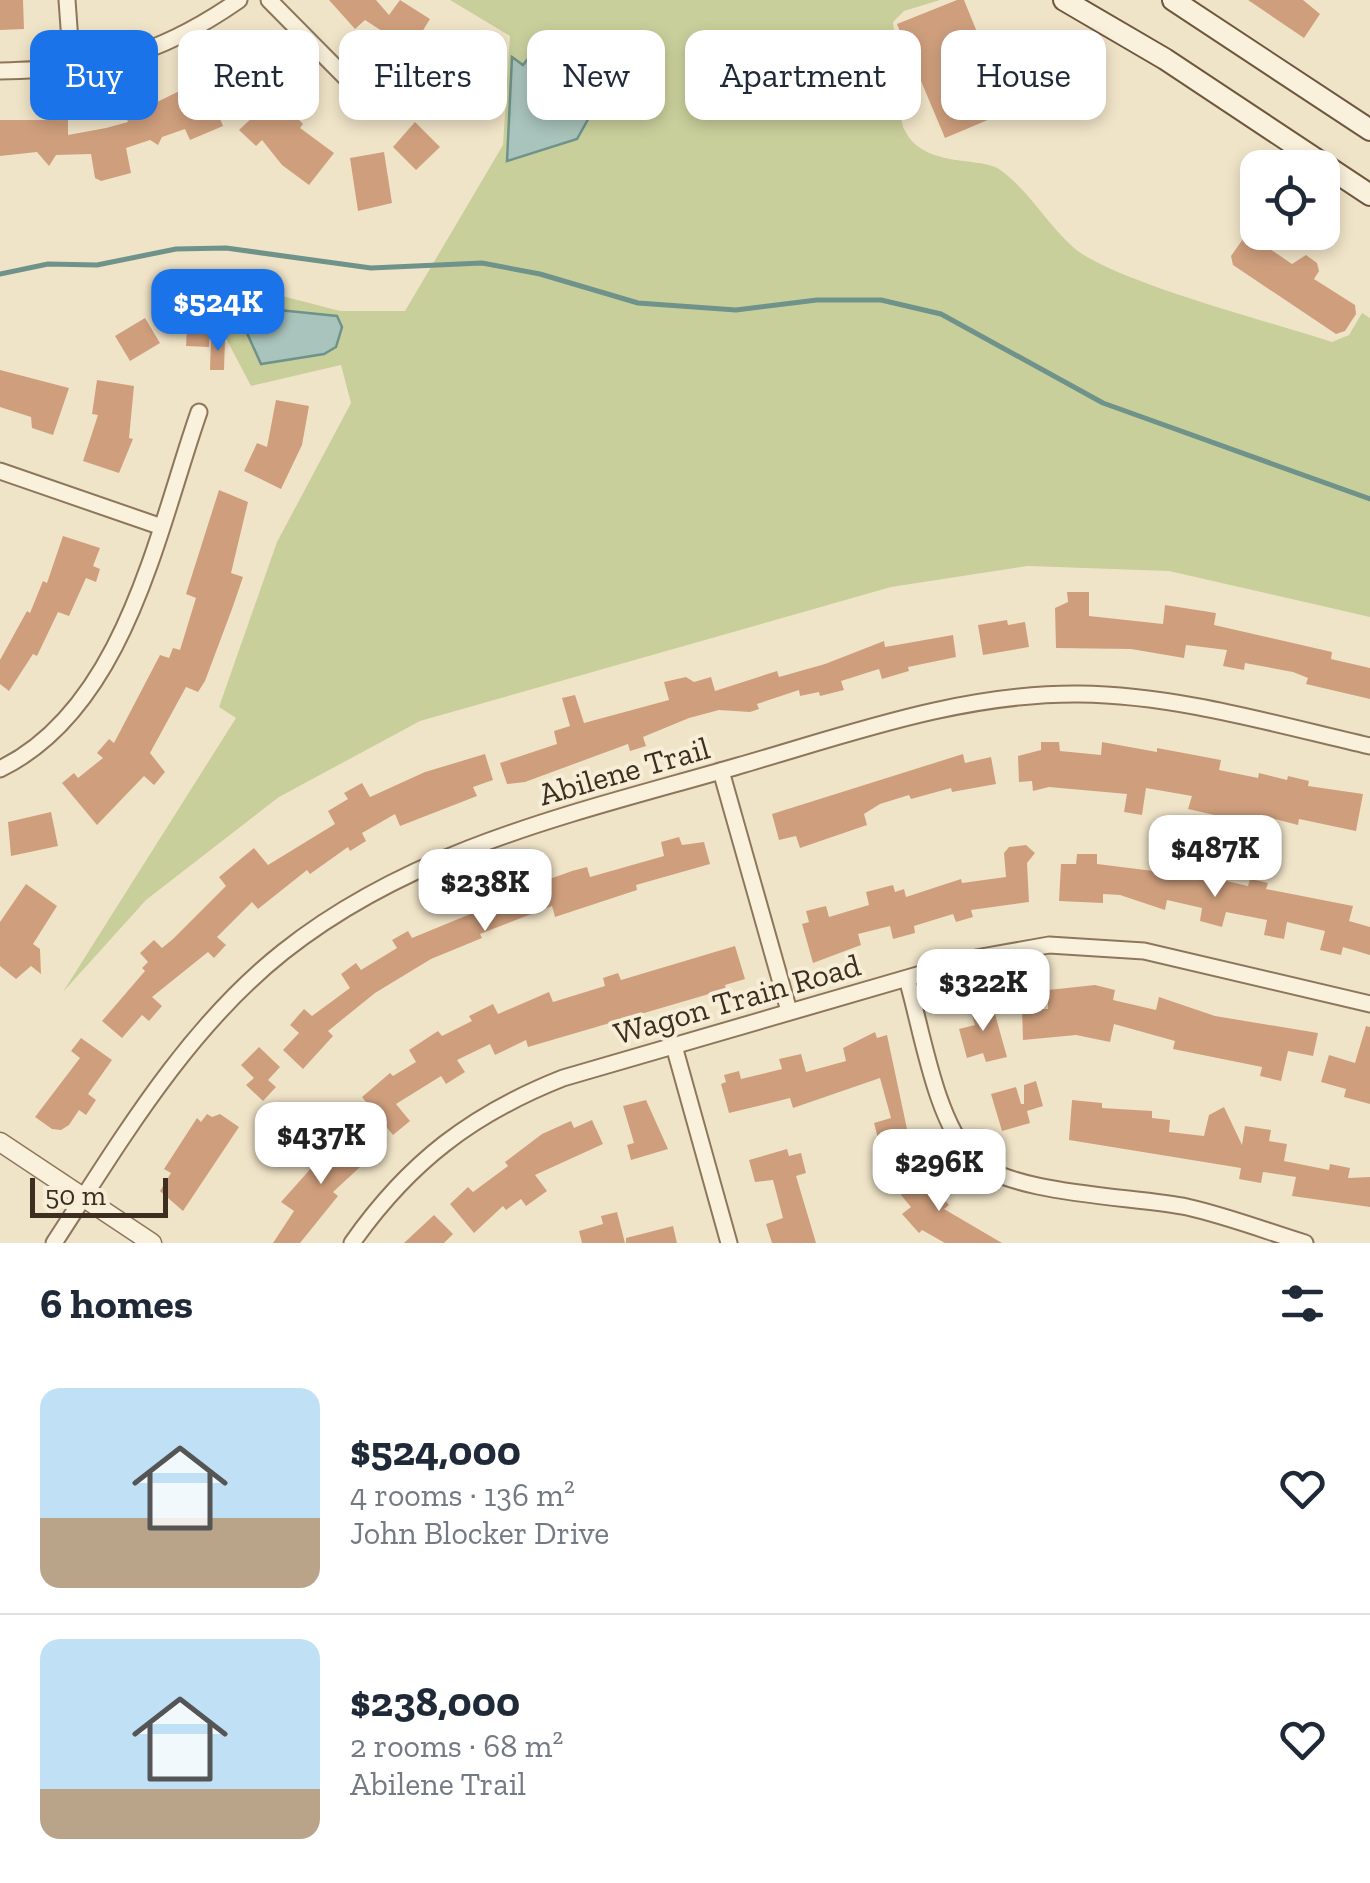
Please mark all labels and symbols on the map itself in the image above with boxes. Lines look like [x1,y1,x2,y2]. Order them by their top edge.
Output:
pin: $524K [148,269,288,354]
street label: Abilene Trail [534,728,714,814]
pin: $487K [1145,815,1285,900]
pin: $238K [415,849,555,934]
street label: Wagon Train Road [609,946,865,1052]
pin: $322K [913,949,1053,1034]
pin: $437K [251,1102,391,1187]
pin: $296K [869,1129,1009,1214]
scale bar [30,1173,168,1218]

